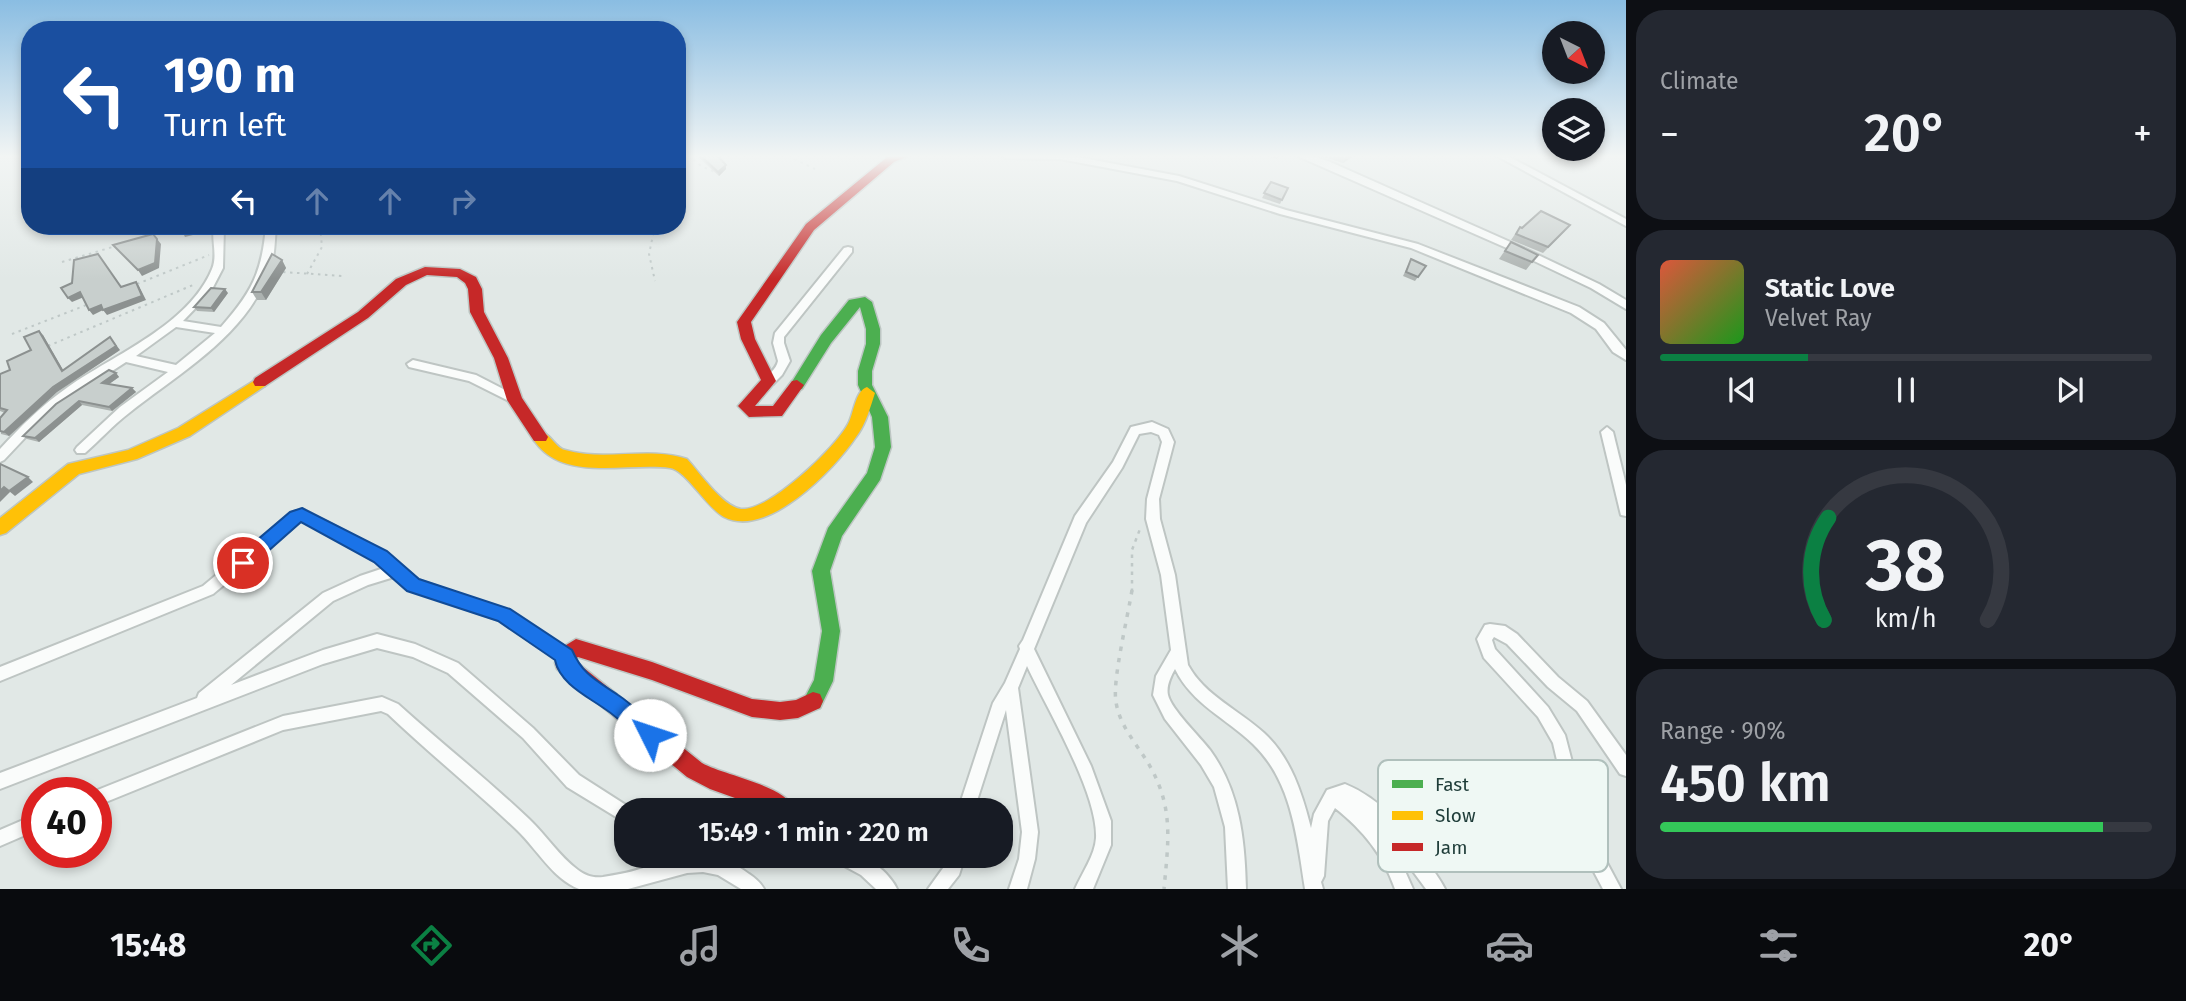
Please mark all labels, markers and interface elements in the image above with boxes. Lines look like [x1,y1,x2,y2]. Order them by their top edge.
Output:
north arrow [1542,21,1605,84]
map controls [1542,21,1605,161]
text: 190 m [164,46,296,105]
icon: left [49,49,140,140]
text: Climate [1660,67,1739,95]
button: layers [1542,98,1605,161]
text: 20° [1864,102,1948,165]
text: Turn left [164,106,286,144]
text: − [1660,111,1679,157]
text: + [2133,111,2152,157]
icon: left [225,182,263,220]
icon: ahead [298,182,336,220]
icon: ahead [371,182,409,220]
icon: right [444,182,482,220]
text: Static Love [1765,273,1895,304]
text: Velvet Ray [1765,304,1872,332]
icon: previous [1723,371,1761,409]
icon: pause [1887,371,1925,409]
icon: next [2051,371,2089,409]
text: 38 [1865,523,1946,610]
pin [213,533,273,593]
icon: arrive [224,544,262,582]
text: km/h [1875,604,1937,634]
position arrow [613,698,687,772]
text: Range · 90% [1660,717,1785,745]
text: 450 km [1660,752,1831,815]
legend [1378,760,1608,872]
text: Fast [1435,773,1469,796]
speed limit sign: 40 [21,777,112,868]
text: Slow [1435,804,1476,827]
text: 15:49 · 1 min · 220 m [698,817,929,848]
text: Jam [1435,836,1467,859]
icon: directions [407,921,456,970]
icon: music [676,921,725,970]
icon: phone [946,921,995,970]
icon: climate [1215,921,1264,970]
icon: car [1485,921,1534,970]
icon: filters [1754,921,1803,970]
text: 15:48 [110,926,186,964]
text: 20° [2024,926,2076,964]

